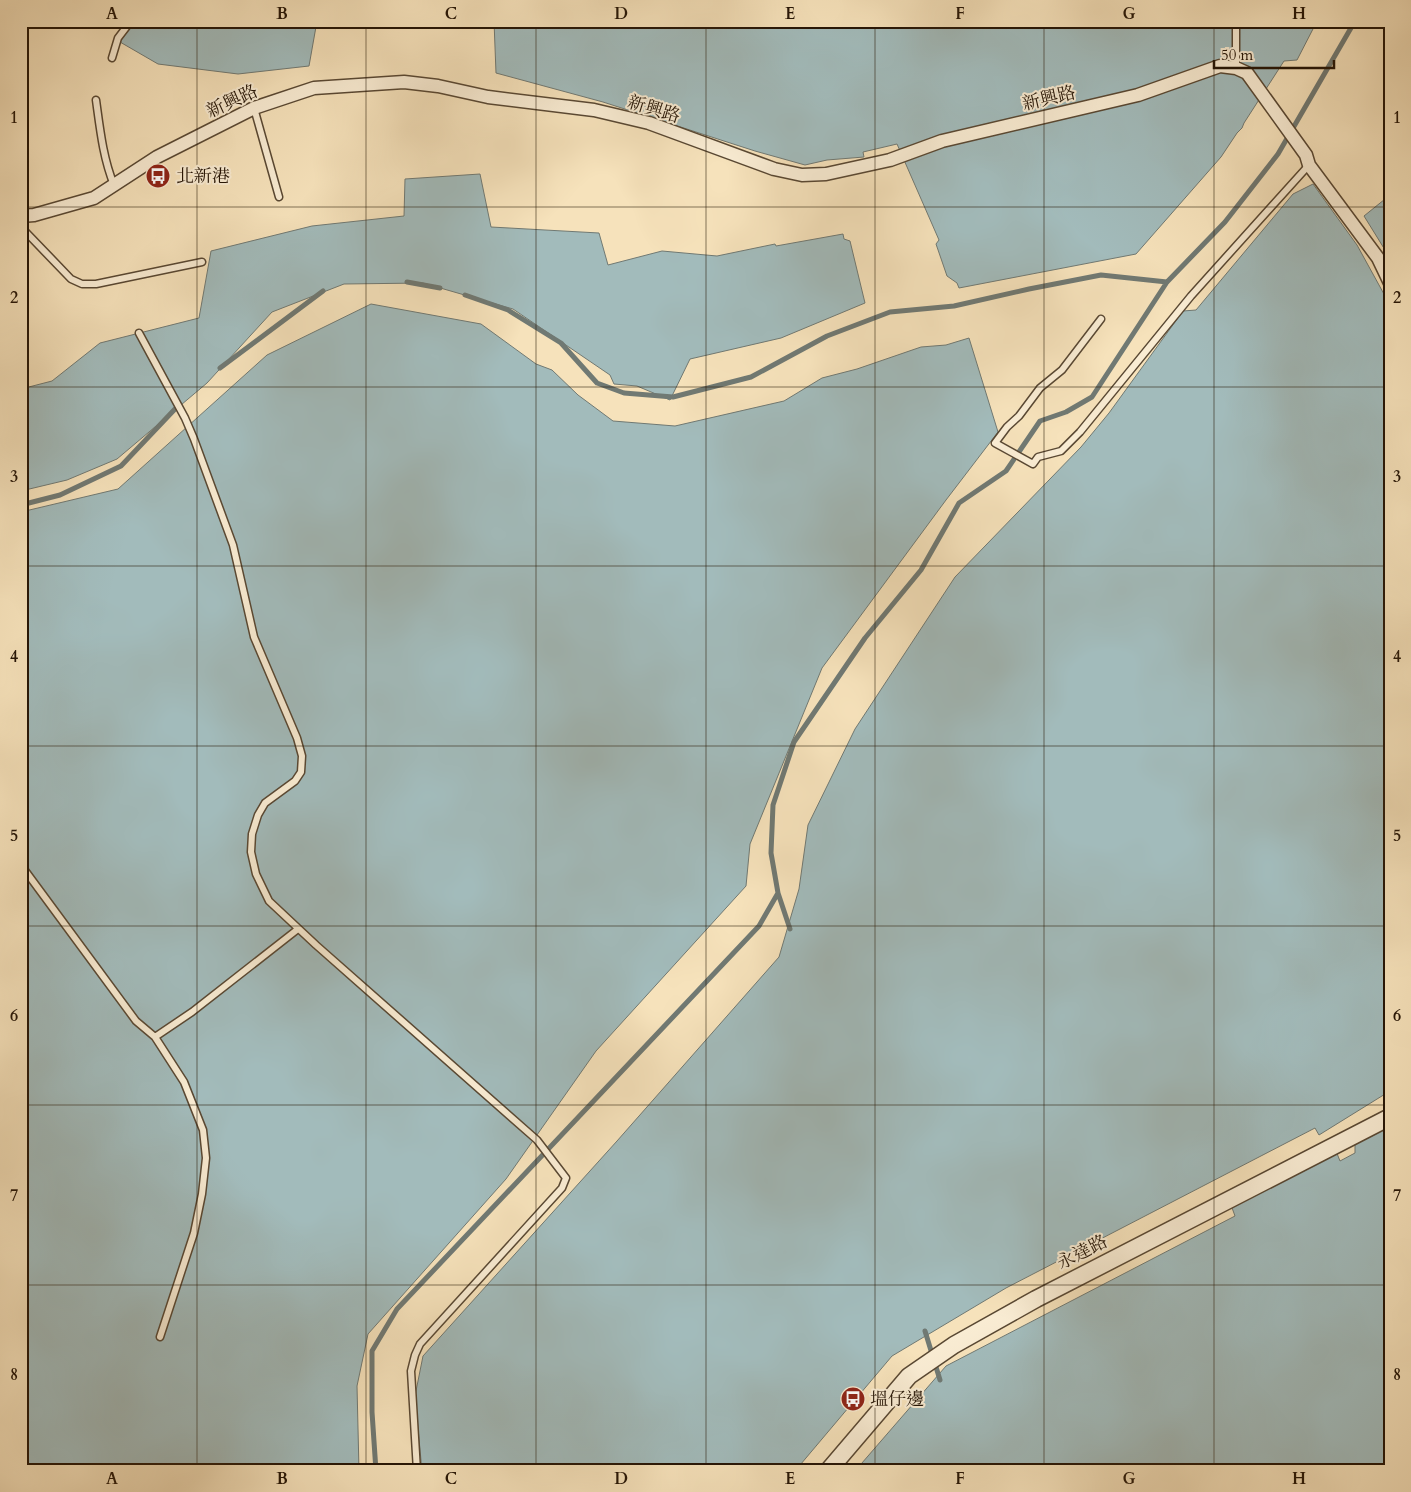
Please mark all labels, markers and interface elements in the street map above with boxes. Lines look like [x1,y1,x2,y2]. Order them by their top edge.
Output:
text: A [106,3,118,25]
text: B [276,3,288,25]
text: C [445,3,457,25]
text: D [614,3,628,25]
text: E [785,3,795,25]
text: F [955,3,965,25]
text: G [1122,3,1136,25]
text: H [1292,3,1306,25]
scale bar [1214,38,1334,70]
text: 50 m [1221,45,1253,65]
street label: 新興路 [202,79,262,124]
street label: 新興路 [1020,80,1078,117]
street label: 新興路 [624,90,683,129]
text: 1 [10,107,18,129]
text: 1 [1393,107,1401,129]
bus stop icon: 北新港 [145,163,171,189]
place label: 北新港 [176,164,230,189]
text: 2 [10,287,18,309]
text: 2 [1393,287,1401,309]
text: 3 [10,466,18,488]
text: 3 [1393,466,1401,488]
text: 4 [10,646,18,668]
text: 4 [1393,646,1401,668]
text: 5 [10,825,18,847]
text: 5 [1393,825,1401,847]
text: 6 [10,1005,18,1027]
text: 6 [1393,1005,1401,1027]
text: 7 [10,1185,18,1207]
text: 7 [1393,1185,1401,1207]
street label: 永達路 [1052,1229,1112,1276]
text: 8 [10,1364,18,1386]
text: 8 [1393,1364,1401,1386]
bus stop icon: 塭仔邊 [840,1386,866,1412]
place label: 塭仔邊 [870,1387,924,1412]
text: A [106,1468,118,1490]
text: B [276,1468,288,1490]
text: C [445,1468,457,1490]
text: D [614,1468,628,1490]
text: E [785,1468,795,1490]
text: F [955,1468,965,1490]
text: G [1122,1468,1136,1490]
text: H [1292,1468,1306,1490]

